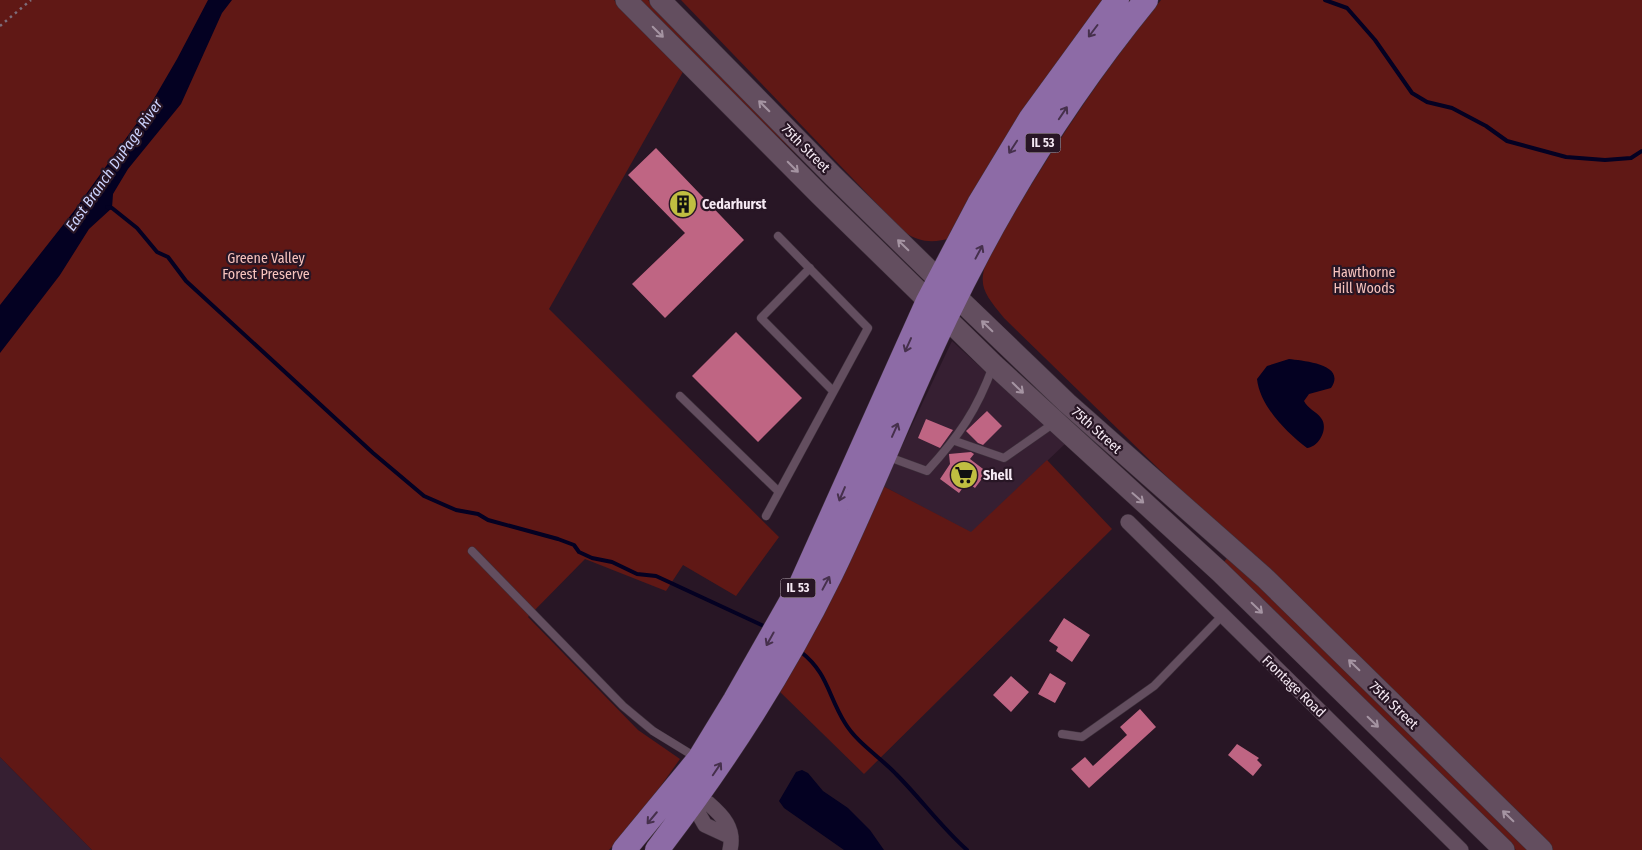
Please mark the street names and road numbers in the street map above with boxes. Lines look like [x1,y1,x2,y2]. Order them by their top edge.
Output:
street label: 75th Street [778,121,834,176]
road number: IL 53 [1026,134,1060,152]
street label: 75th Street [1068,403,1126,458]
road number: IL 53 [780,578,816,598]
street label: Frontage Road [1258,652,1329,721]
street label: 75th Street [1366,678,1422,733]

